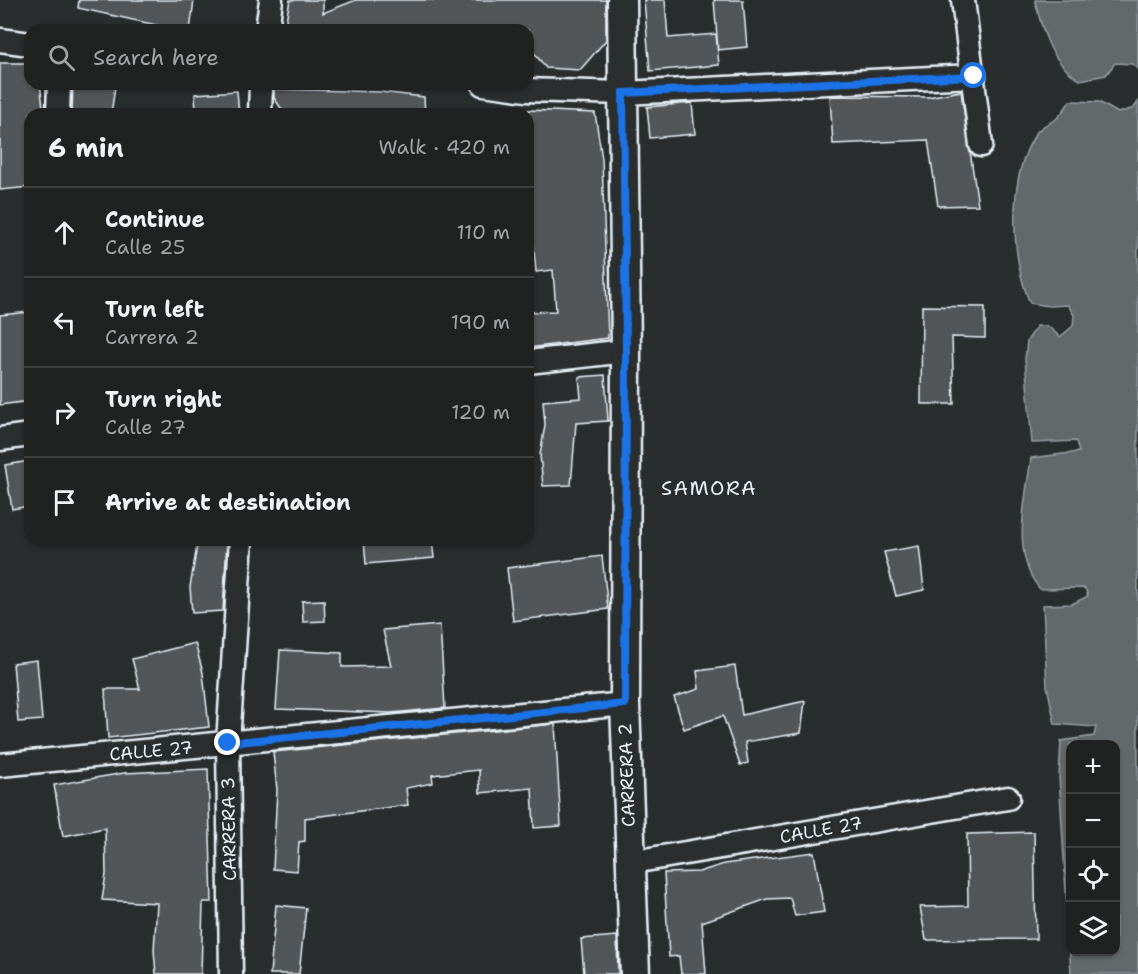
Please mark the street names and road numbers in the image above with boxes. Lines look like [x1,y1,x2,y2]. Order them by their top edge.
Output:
street label: CARRERA 2 [613,723,641,827]
street label: CALLE 27 [108,735,194,767]
street label: CARRERA 3 [216,777,242,881]
street label: CALLE 27 [778,811,864,849]

